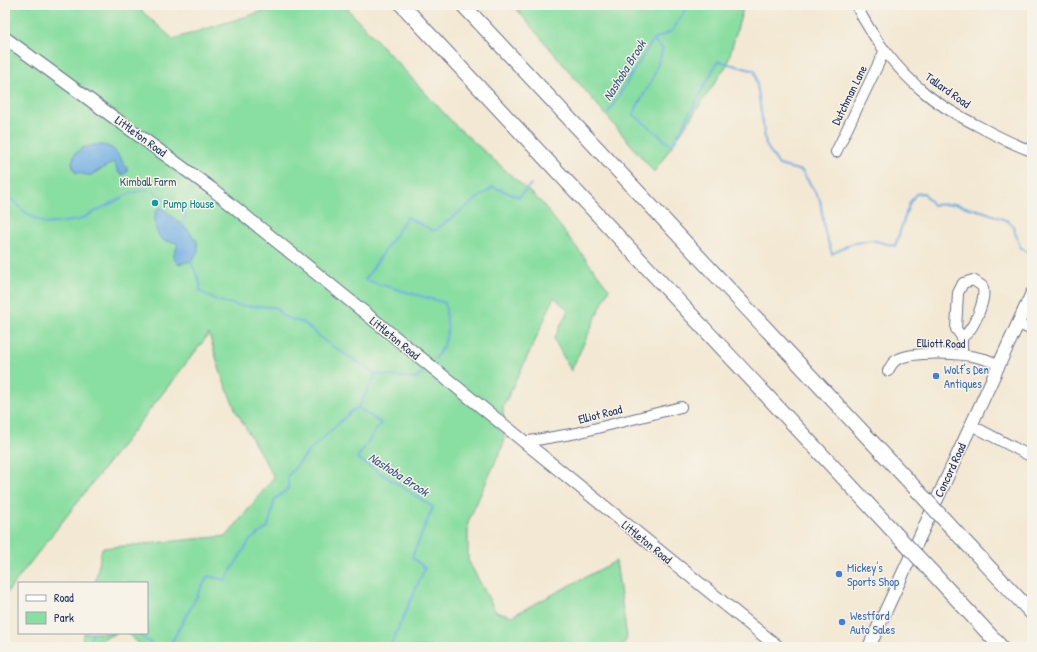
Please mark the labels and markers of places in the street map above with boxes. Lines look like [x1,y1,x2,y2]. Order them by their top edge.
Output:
place label: Pump House [163,195,215,212]
marker: Pump House [150,198,160,208]
place label: Wolf's Den Antiques [944,361,989,392]
marker: Wolf's Den Antiques [931,371,941,381]
place label: Mickey's Sports Shop [847,559,899,590]
marker: Mickey's Sports Shop [834,569,844,579]
place label: Westford Auto Sales [850,607,896,638]
marker: Westford Auto Sales [837,617,847,627]

